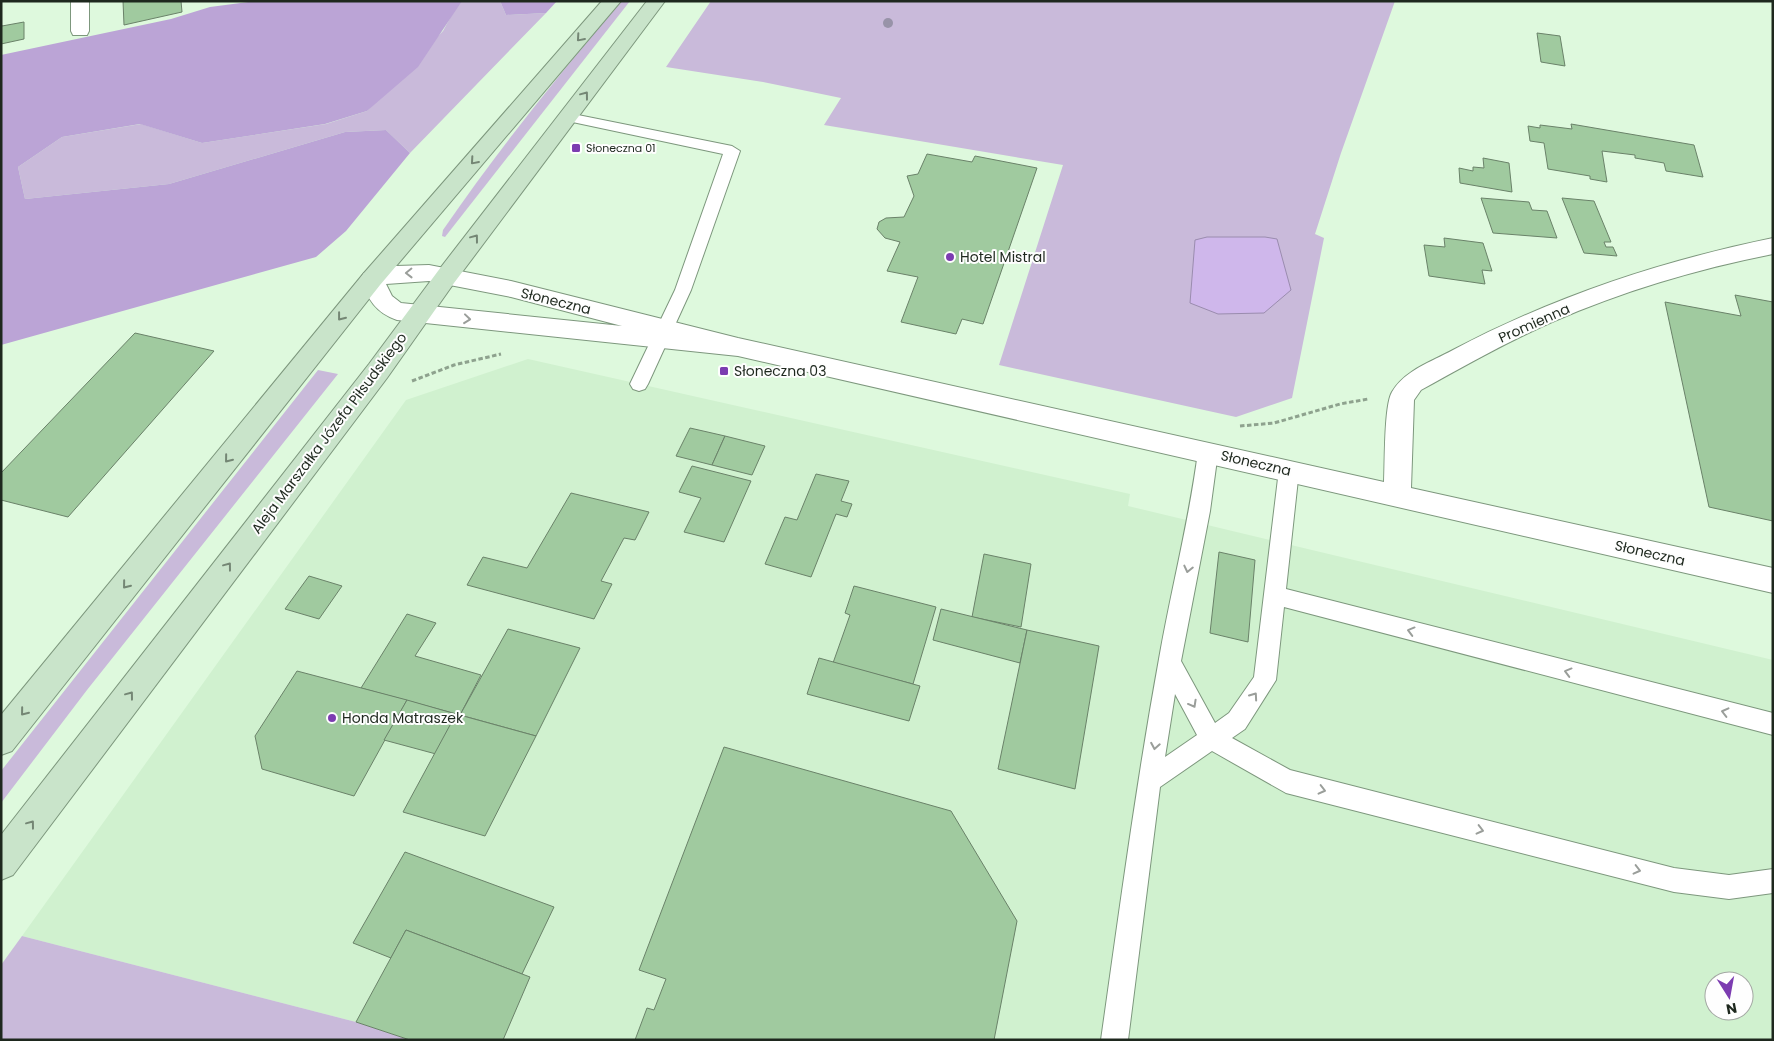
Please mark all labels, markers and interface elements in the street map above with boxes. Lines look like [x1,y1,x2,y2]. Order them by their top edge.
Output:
one-way arrow [577,33,586,42]
one-way arrow [579,92,587,101]
place label: Słoneczna 01 [586,140,656,156]
marker: Słoneczna 01 [570,142,582,154]
one-way arrow [471,155,479,164]
one-way arrow [470,235,478,244]
place label: Hotel Mistral [960,247,1046,267]
marker: Hotel Mistral [944,251,956,263]
one-way arrow [404,268,412,278]
street label: Słoneczna [519,283,593,319]
street label: Promienna [1495,298,1573,348]
one-way arrow [338,312,347,321]
one-way arrow [463,313,471,324]
street label: Aleja Marszałka Józefa Piłsudskiego [247,328,411,538]
place label: Słoneczna 03 [734,361,826,381]
marker: Słoneczna 03 [718,365,730,377]
street label: Słoneczna [1219,445,1293,481]
one-way arrow [225,453,234,462]
street label: Słoneczna [1613,535,1687,571]
one-way arrow [223,563,231,572]
one-way arrow [1183,565,1194,574]
one-way arrow [124,579,132,588]
one-way arrow [1406,626,1415,637]
one-way arrow [1564,667,1572,678]
one-way arrow [124,692,132,701]
one-way arrow [1248,693,1257,702]
one-way arrow [1187,699,1197,708]
one-way arrow [21,706,30,715]
one-way arrow [1721,707,1730,718]
place label: Honda Matraszek [342,708,464,728]
marker: Honda Matraszek [326,712,338,724]
one-way arrow [1150,742,1160,750]
one-way arrow [1318,784,1327,795]
one-way arrow [25,820,34,830]
one-way arrow [1476,824,1484,835]
one-way arrow [1633,864,1642,875]
north arrow [1704,971,1754,1021]
text: N [1724,998,1739,1020]

